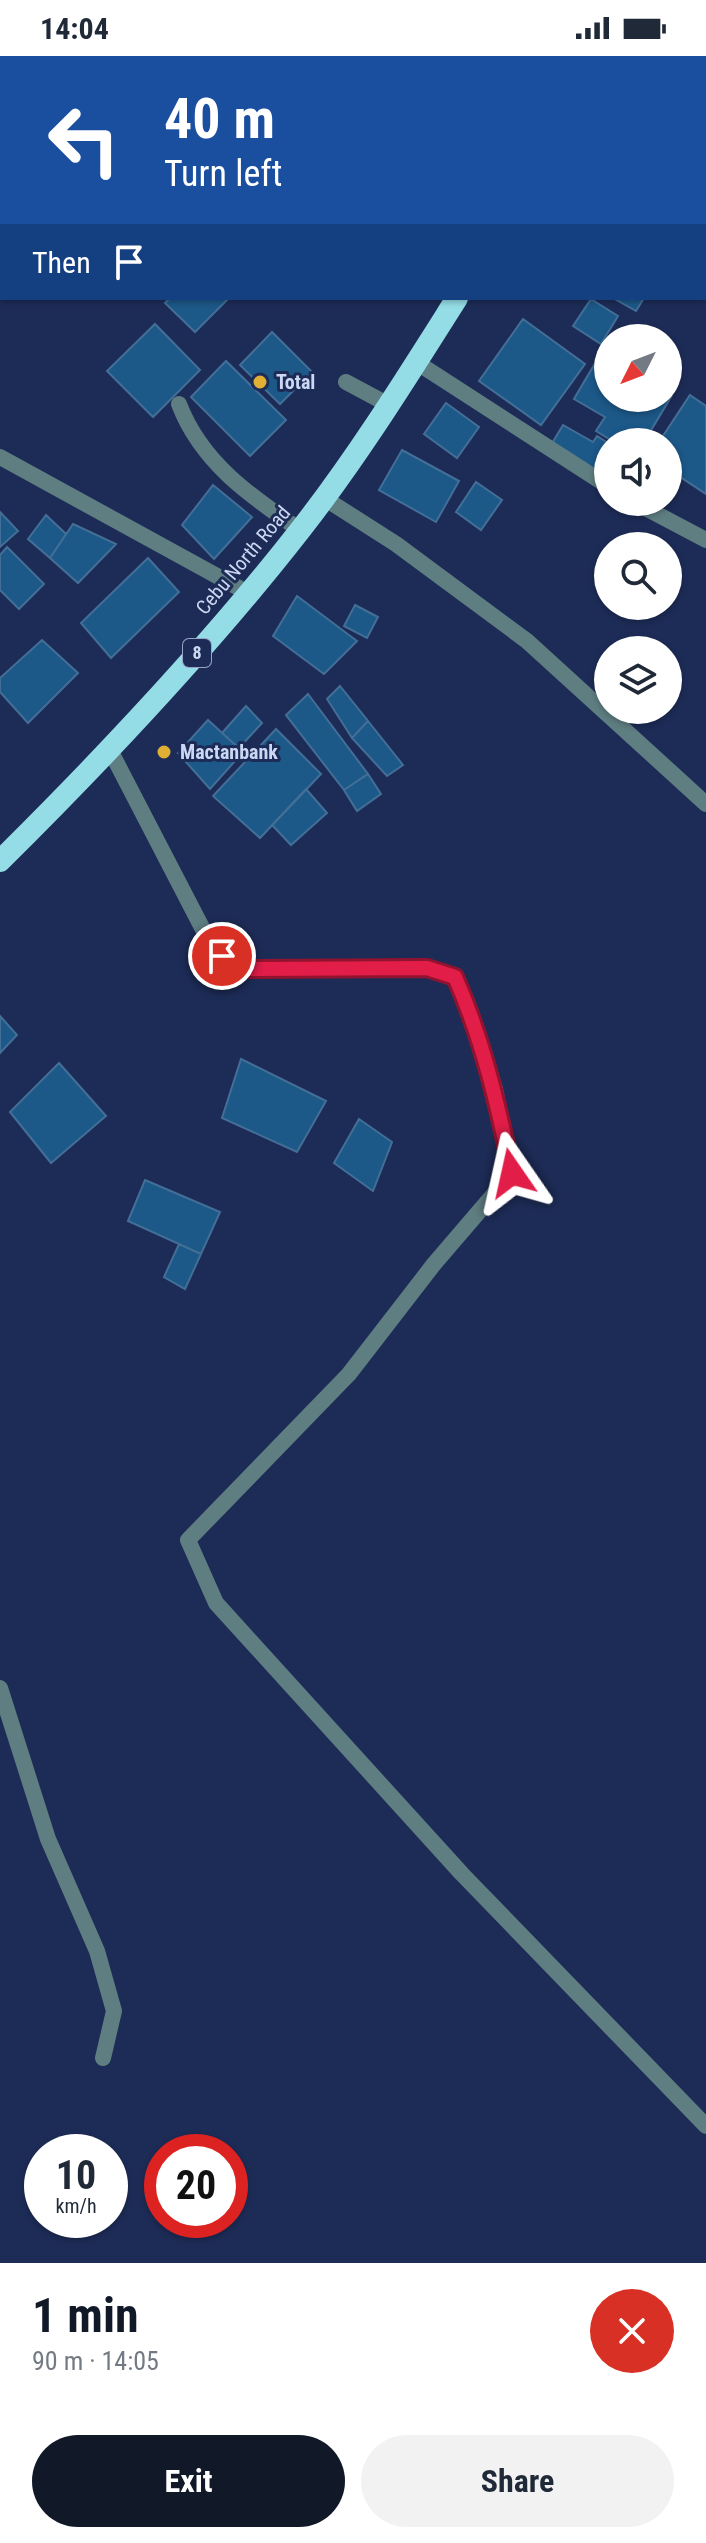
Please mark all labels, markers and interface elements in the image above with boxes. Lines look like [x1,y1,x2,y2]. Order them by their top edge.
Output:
text: 14:04 [40,11,109,46]
text: 40 m [164,86,275,152]
icon: left [32,88,136,192]
text: Turn left [164,153,282,195]
icon: arrive [107,240,151,284]
text: Then [32,245,91,280]
north arrow [594,324,682,412]
map controls [594,324,682,724]
place label: Total [276,370,315,394]
marker: Total [251,373,269,391]
button: sound [594,428,682,516]
street label: Cebu North Road [191,501,295,619]
button: search [594,532,682,620]
button: layers [594,636,682,724]
road number: 8 [183,639,211,667]
place label: Mactanbank [180,740,278,764]
marker: Mactanbank [155,743,173,761]
pin [188,922,256,990]
icon: arrive [200,934,244,978]
position arrow [470,1131,554,1215]
speed limit sign: 20 [144,2134,248,2238]
text: 10 [56,2152,96,2199]
text: km/h [55,2194,97,2218]
text: 1 min [32,2287,139,2344]
button: close [590,2289,674,2373]
text: 90 m · 14:05 [32,2346,159,2376]
button: Exit [32,2435,345,2527]
button: Share [361,2435,674,2527]

